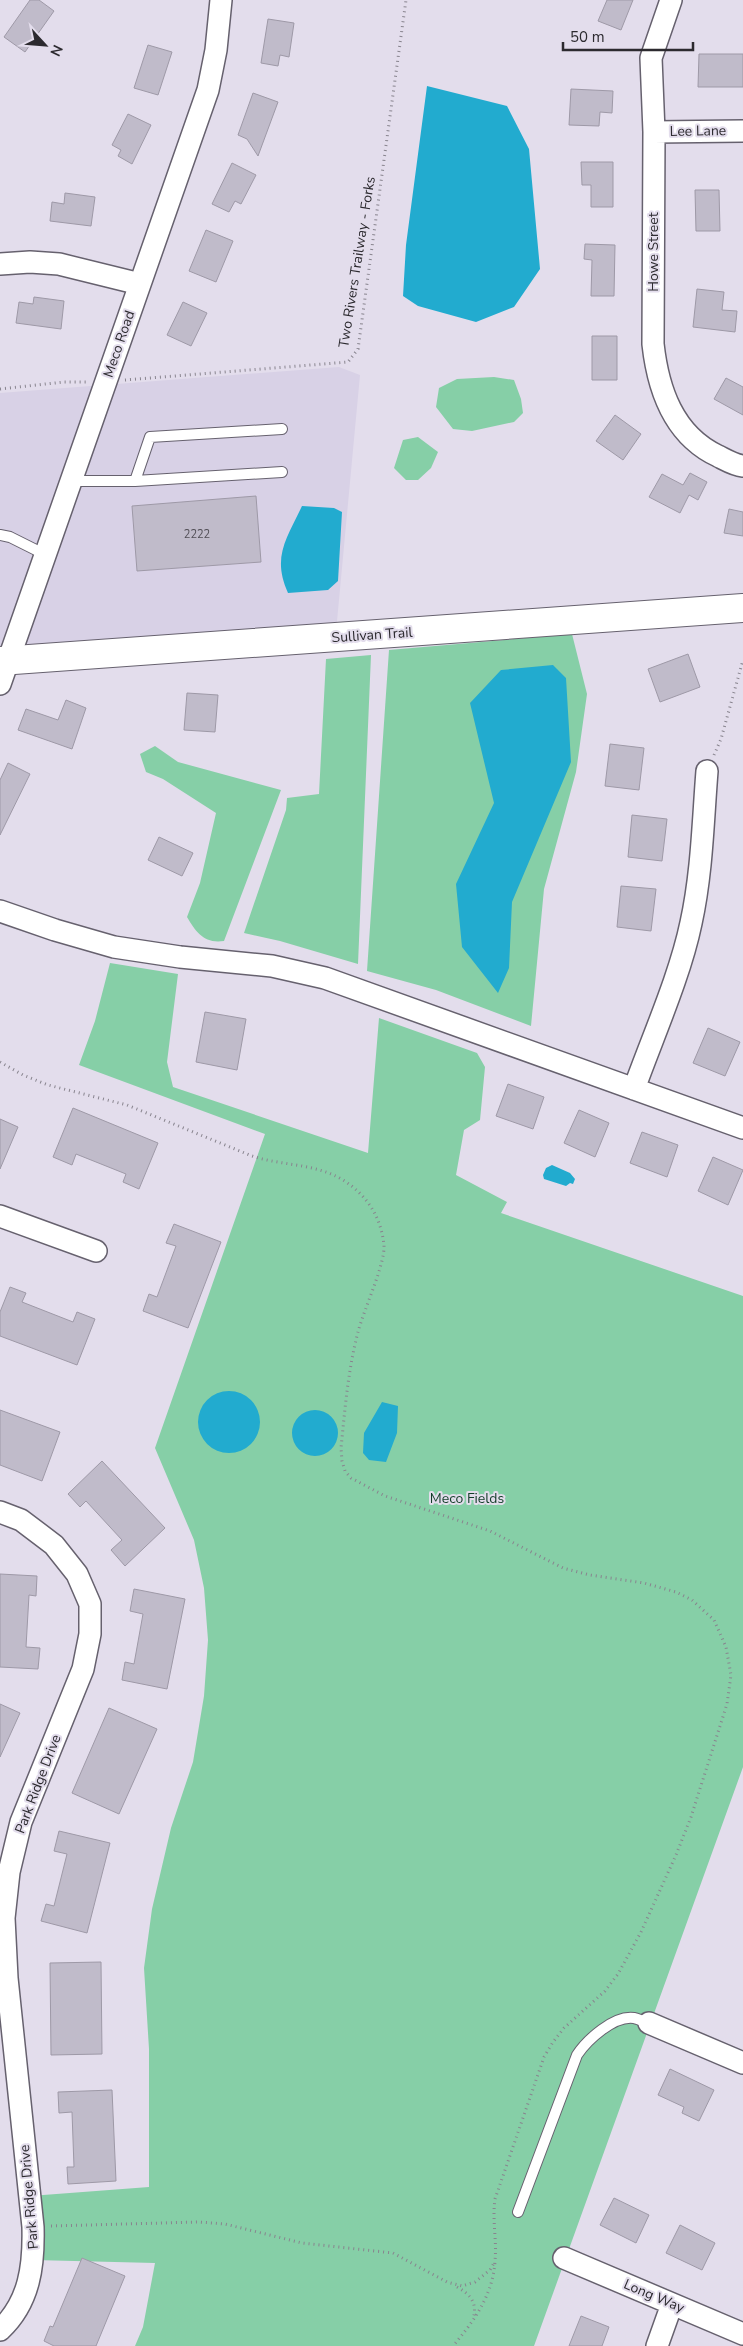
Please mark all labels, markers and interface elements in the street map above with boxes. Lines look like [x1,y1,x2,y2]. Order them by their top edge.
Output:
north arrow [20,20,70,70]
scale bar [563,20,693,52]
text: 50 m [570,27,605,47]
text: N [45,42,67,59]
street label: Lee Lane [670,121,726,141]
street label: Two Rivers Trailway - Forks [334,175,380,349]
street label: Howe Street [644,212,663,292]
street label: Meco Road [99,308,139,380]
house number: 2222 [184,527,210,542]
street label: Sullivan Trail [331,623,414,647]
park label: Meco Fields [430,1489,505,1508]
street label: Park Ridge Drive [10,1732,66,1836]
street label: Park Ridge Drive [15,2144,43,2250]
street label: Long Way [621,2275,688,2318]

